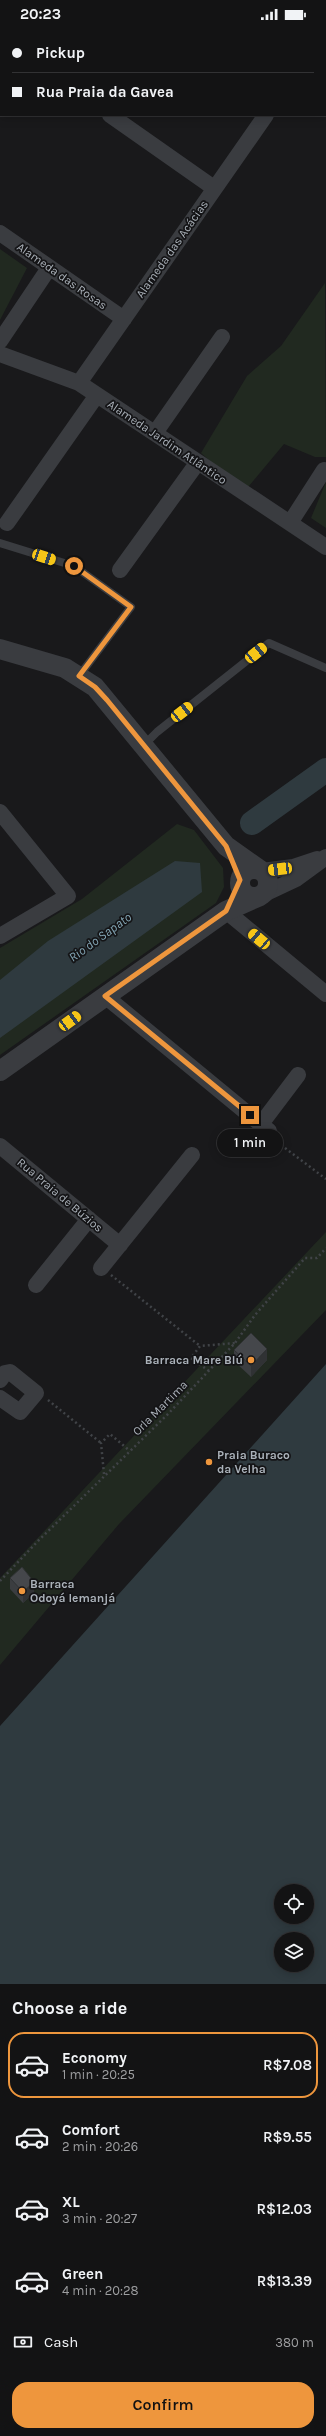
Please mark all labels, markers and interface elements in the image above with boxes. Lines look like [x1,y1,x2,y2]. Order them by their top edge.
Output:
text: 20:23 [20,5,61,23]
text: Pickup [36,44,85,62]
text: Rua Praia da Gavea [36,83,174,101]
street label: Alameda das Acácias [133,197,211,301]
street label: Alameda das Rosas [14,240,110,312]
street label: Alameda Jardim Atlântico [105,397,229,487]
car [31,548,57,566]
route start [65,557,83,575]
car [243,641,269,665]
car [169,700,195,724]
car [267,862,293,876]
water label: Rio do Sapato [66,909,135,965]
car [246,927,272,951]
car [57,1009,83,1033]
route end [241,1106,259,1124]
callout: 1 min [217,1129,283,1157]
text: 1 min [234,1135,266,1150]
street label: Rua Praia de Búzios [14,1155,106,1235]
place label: Barraca Mare Blú [145,1353,243,1367]
marker: Barraca Mare Blú [246,1355,256,1365]
street label: Orla Martima [130,1378,190,1438]
place label: Praia Buraco da Velha [217,1448,290,1476]
marker: Praia Buraco da Velha [204,1457,214,1467]
place label: Barraca Odoyá Iemanjá [30,1577,115,1605]
marker: Barraca Odoyá Iemanjá [17,1586,27,1596]
map controls [274,1884,314,1972]
button: locate [274,1884,314,1924]
button: layers [274,1932,314,1972]
text: Choose a ride [12,1997,127,2019]
icon: car [14,2047,50,2083]
text: Economy [62,2049,127,2067]
text: R$7.08 [263,2056,312,2074]
text: 1 min · 20:25 [62,2067,135,2082]
icon: car [14,2119,50,2155]
text: Comfort [62,2121,120,2139]
text: R$9.55 [263,2128,312,2146]
text: 2 min · 20:26 [62,2139,138,2154]
icon: car [14,2191,50,2227]
text: XL [62,2193,80,2211]
text: R$12.03 [257,2200,312,2218]
text: 3 min · 20:27 [62,2211,137,2226]
icon: car [14,2263,50,2299]
text: Green [62,2265,103,2283]
text: R$13.39 [257,2272,312,2290]
text: 4 min · 20:28 [62,2283,139,2298]
icon: cash [12,2331,34,2353]
text: Cash [44,2333,78,2351]
text: 380 m [275,2335,314,2350]
button: Confirm [12,2382,314,2428]

